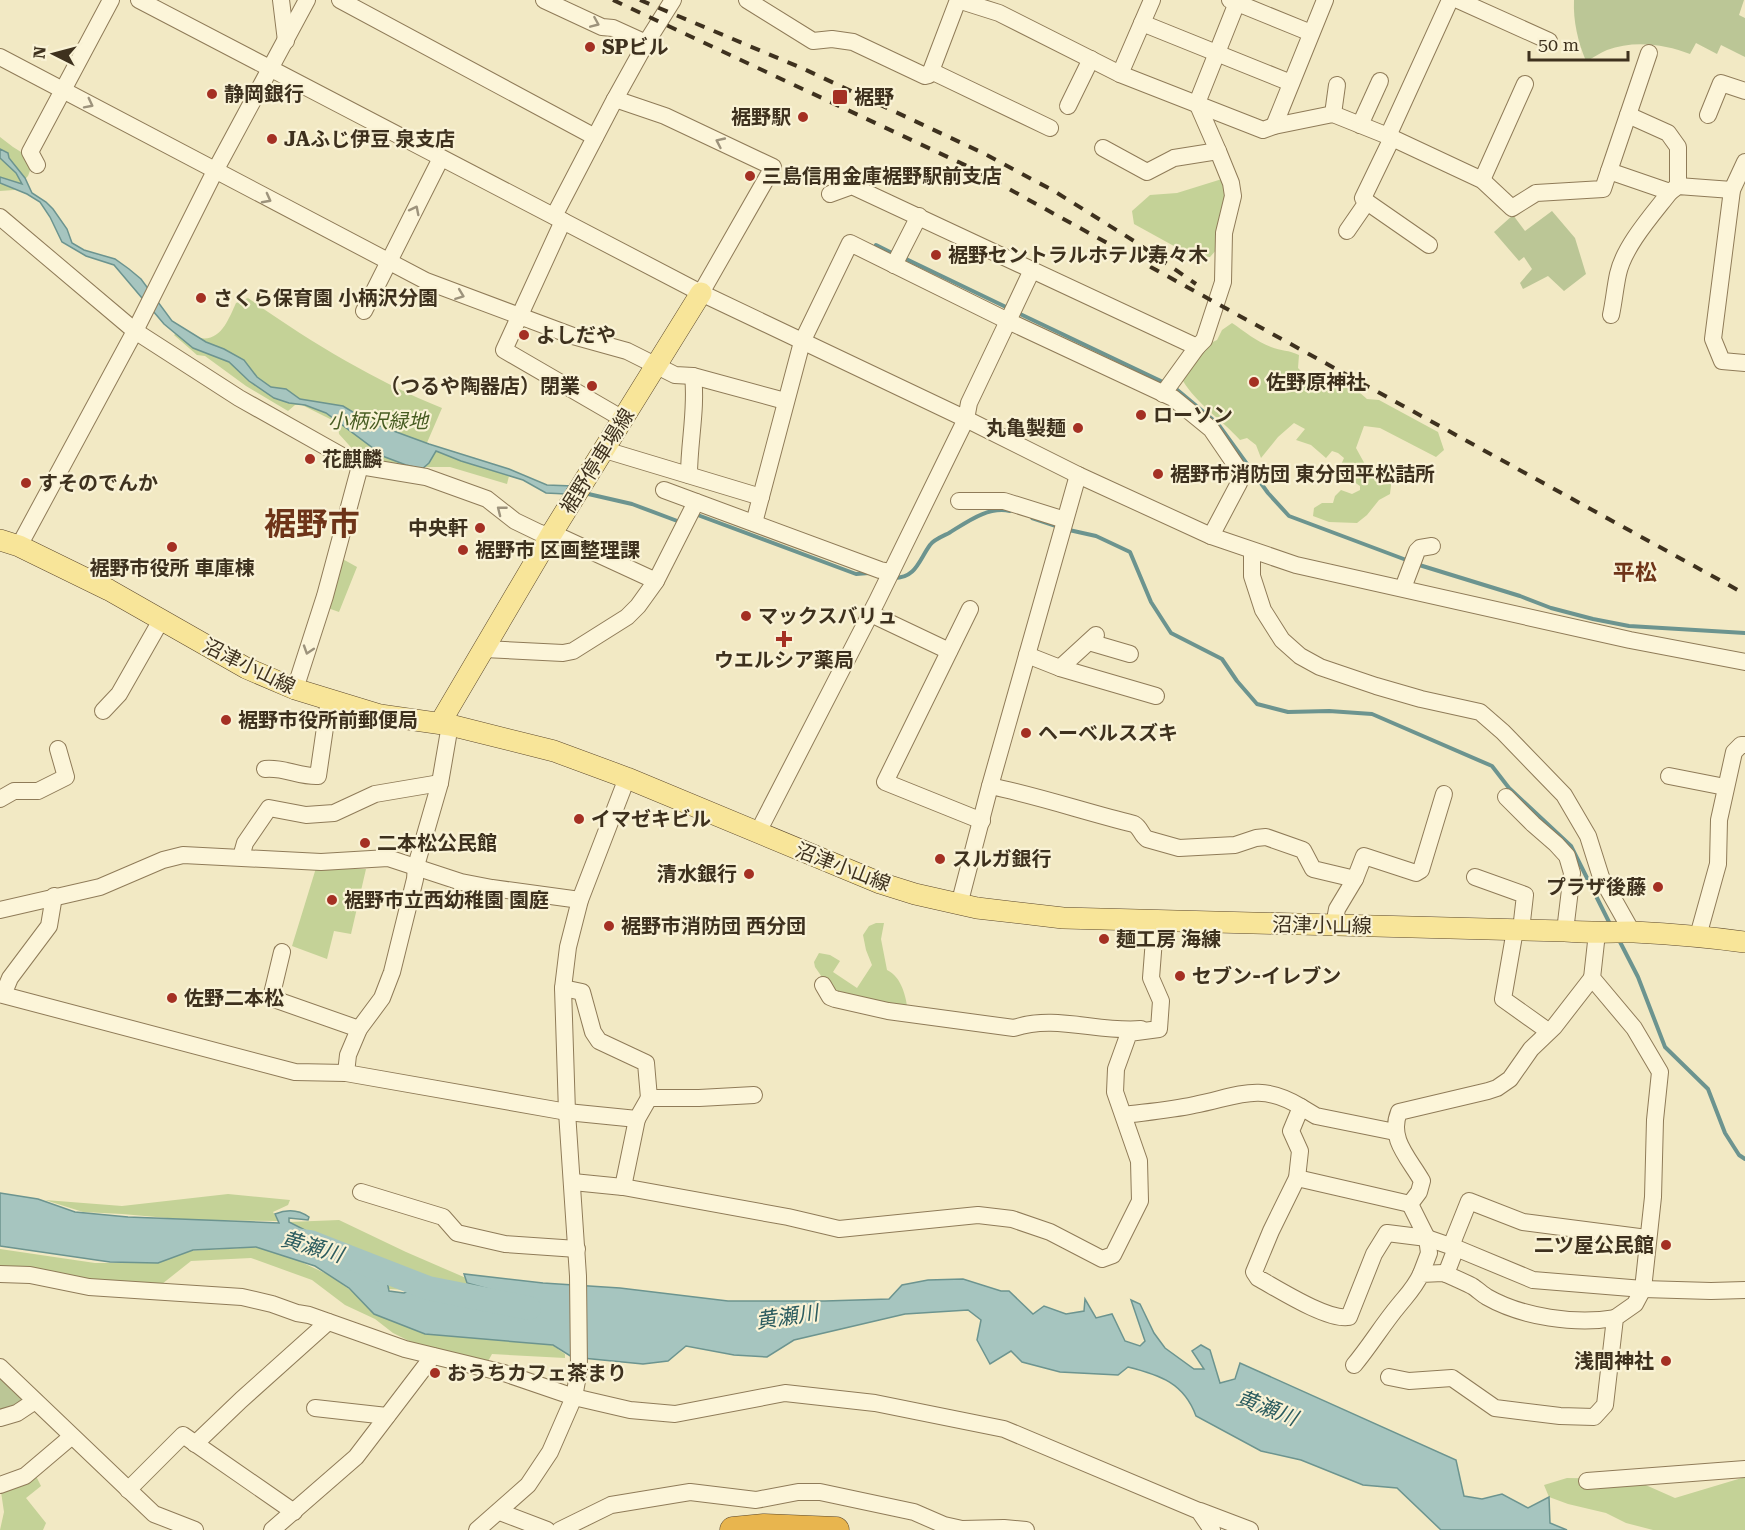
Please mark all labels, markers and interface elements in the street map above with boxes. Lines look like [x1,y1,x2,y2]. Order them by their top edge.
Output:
one-way arrow [588,16,599,28]
north arrow [24,24,84,84]
scale bar [1529,24,1628,62]
text: 50 m [1538,34,1579,55]
place label: SPビル [602,35,668,59]
marker: SPビル [583,40,597,54]
text: N [29,45,50,60]
place label: 静岡銀行 [224,82,304,106]
place label: 裾野 [854,85,894,109]
marker: 静岡銀行 [205,87,219,101]
marker: 裾野 [831,88,849,106]
one-way arrow [83,97,93,108]
place label: 裾野駅 [731,105,791,129]
marker: 裾野駅 [796,110,810,124]
place label: JAふじ伊豆 泉支店 [284,127,455,151]
marker: JAふじ伊豆 泉支店 [265,132,279,146]
one-way arrow [715,138,726,150]
place label: 三島信用金庫裾野駅前支店 [762,164,1002,188]
marker: 三島信用金庫裾野駅前支店 [743,169,757,183]
one-way arrow [261,192,271,203]
one-way arrow [407,205,419,216]
place label: 裾野セントラルホテル寿々木 [948,243,1208,267]
marker: 裾野セントラルホテル寿々木 [929,248,943,262]
place label: さくら保育園 小柄沢分園 [213,286,438,310]
one-way arrow [454,288,465,300]
marker: さくら保育園 小柄沢分園 [194,291,208,305]
place label: よしだや [536,323,616,347]
marker: よしだや [517,328,531,342]
place label: 佐野原神社 [1266,370,1366,394]
place label: （つるや陶器店）閉業 [380,374,580,398]
marker: 佐野原神社 [1247,375,1261,389]
marker: （つるや陶器店）閉業 [585,379,599,393]
place label: ローソン [1153,403,1233,427]
street label: 裾野停車場線 [555,404,639,518]
marker: ローソン [1134,408,1148,422]
park label: 小柄沢緑地 [328,409,430,433]
place label: 丸亀製麺 [986,416,1066,440]
marker: 丸亀製麺 [1071,421,1085,435]
place label: 花麒麟 [322,447,382,471]
marker: 花麒麟 [303,452,317,466]
place label: 裾野市消防団 東分団平松詰所 [1170,462,1435,486]
marker: 裾野市消防団 東分団平松詰所 [1151,467,1165,481]
place label: すそのでんか [38,471,158,495]
marker: すそのでんか [19,476,33,490]
district label: 裾野市 [264,505,360,543]
one-way arrow [496,506,507,517]
place label: 中央軒 [408,516,468,540]
marker: 中央軒 [473,521,487,535]
place label: 裾野市 区画整理課 [475,538,640,562]
marker: 裾野市役所 車庫棟 [165,540,179,554]
marker: 裾野市 区画整理課 [456,543,470,557]
place label: 裾野市役所 車庫棟 [89,556,255,580]
district label: 平松 [1613,560,1657,585]
place label: マックスバリュ [758,604,897,628]
marker: マックスバリュ [739,609,753,623]
marker: ウエルシア薬局 [777,632,791,646]
street label: 沼津小山線 [199,633,299,699]
one-way arrow [303,644,316,655]
place label: ウエルシア薬局 [714,648,854,672]
place label: 裾野市役所前郵便局 [238,708,418,732]
marker: 裾野市役所前郵便局 [219,713,233,727]
place label: ヘーベルスズキ [1038,721,1178,745]
marker: ヘーベルスズキ [1019,726,1033,740]
place label: イマゼキビル [591,807,711,831]
marker: イマゼキビル [572,812,586,826]
place label: 二本松公民館 [377,831,497,855]
marker: 二本松公民館 [358,836,372,850]
street label: 沼津小山線 [792,838,894,896]
place label: スルガ銀行 [952,847,1051,871]
marker: スルガ銀行 [933,852,947,866]
place label: 清水銀行 [657,862,737,886]
marker: 清水銀行 [742,867,756,881]
place label: プラザ後藤 [1546,875,1646,899]
marker: プラザ後藤 [1651,880,1665,894]
place label: 裾野市立西幼稚園 園庭 [344,888,549,912]
marker: 裾野市立西幼稚園 園庭 [325,893,339,907]
street label: 沼津小山線 [1272,912,1372,938]
place label: 裾野市消防団 西分団 [621,914,806,938]
marker: 裾野市消防団 西分団 [602,919,616,933]
place label: 麺工房 海練 [1116,927,1221,951]
marker: 麺工房 海練 [1097,932,1111,946]
place label: セブン-イレブン [1192,964,1341,988]
marker: セブン-イレブン [1173,969,1187,983]
place label: 佐野二本松 [184,986,284,1010]
marker: 佐野二本松 [165,991,179,1005]
water label: 黄瀬川 [278,1227,348,1268]
place label: 二ツ屋公民館 [1534,1233,1654,1257]
marker: 二ツ屋公民館 [1659,1238,1673,1252]
water label: 黄瀬川 [754,1300,822,1333]
place label: 浅間神社 [1574,1349,1654,1373]
marker: 浅間神社 [1659,1354,1673,1368]
place label: おうちカフェ茶まり [447,1361,627,1385]
marker: おうちカフェ茶まり [428,1366,442,1380]
water label: 黄瀬川 [1233,1386,1303,1431]

